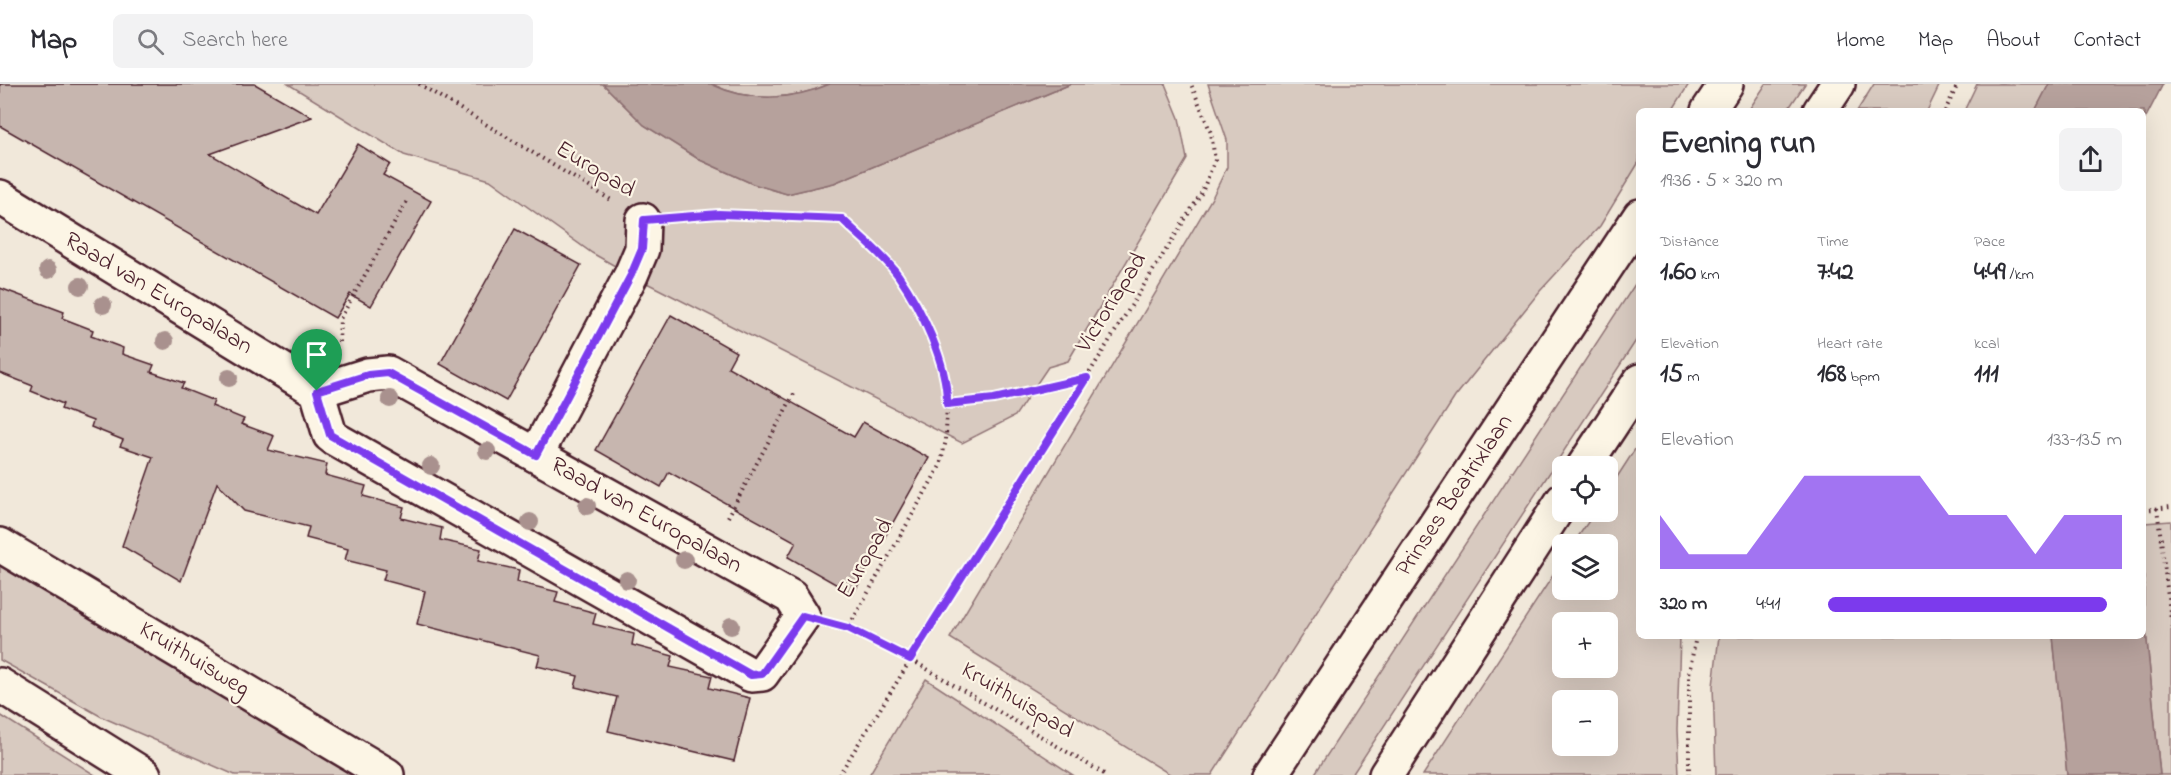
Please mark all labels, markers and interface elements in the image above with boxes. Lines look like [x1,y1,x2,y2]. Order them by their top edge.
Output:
search box [113,14,533,68]
text: Map [30,21,77,62]
icon: search [134,25,167,58]
text: Search here [182,25,288,57]
text: Home [1836,26,1885,56]
text: Map [1918,26,1953,56]
text: About [1986,26,2040,56]
text: Contact [2073,26,2141,56]
text: Evening run [1660,120,1815,168]
button: share [2059,128,2122,191]
street label: Europad [548,132,642,208]
text: 19:36 · 5 × 320 m [1660,167,1783,196]
street label: Raad van Europalaan [57,224,259,364]
text: Distance [1660,230,1719,254]
text: Time [1817,230,1849,254]
text: Pace [1974,230,2005,254]
street label: Victoriapad [1067,246,1157,361]
text: 1.60 [1660,254,1696,292]
text: 7:42 [1817,254,1854,292]
text: 4:49 [1974,254,2005,292]
text: km [1696,263,1720,287]
text: /km [2005,263,2034,287]
pin [291,329,342,391]
text: Elevation [1660,332,1719,356]
text: Heart rate [1817,332,1883,356]
text: kcal [1974,332,1999,356]
icon: arrive [300,338,333,371]
text: 15 [1660,356,1683,394]
text: 168 [1817,356,1846,394]
text: 111 [1974,356,1999,394]
text: m [1683,365,1700,389]
text: bpm [1846,365,1880,389]
street label: Prinses Beatrixlaan [1388,408,1522,584]
text: Elevation [1660,426,1734,455]
text: 133–135 m [2047,426,2122,455]
street label: Raad van Europalaan [544,449,748,583]
map controls [1552,456,1618,756]
button: locate [1552,456,1618,522]
street label: Europad [829,512,903,606]
button: layers [1552,534,1618,600]
text: 320 m [1660,590,1707,619]
text: 4:41 [1756,590,1781,619]
button: + [1552,612,1618,678]
street label: Kruithuisweg [132,613,256,707]
street label: Kruithuispad [954,653,1081,749]
button: − [1552,690,1618,756]

